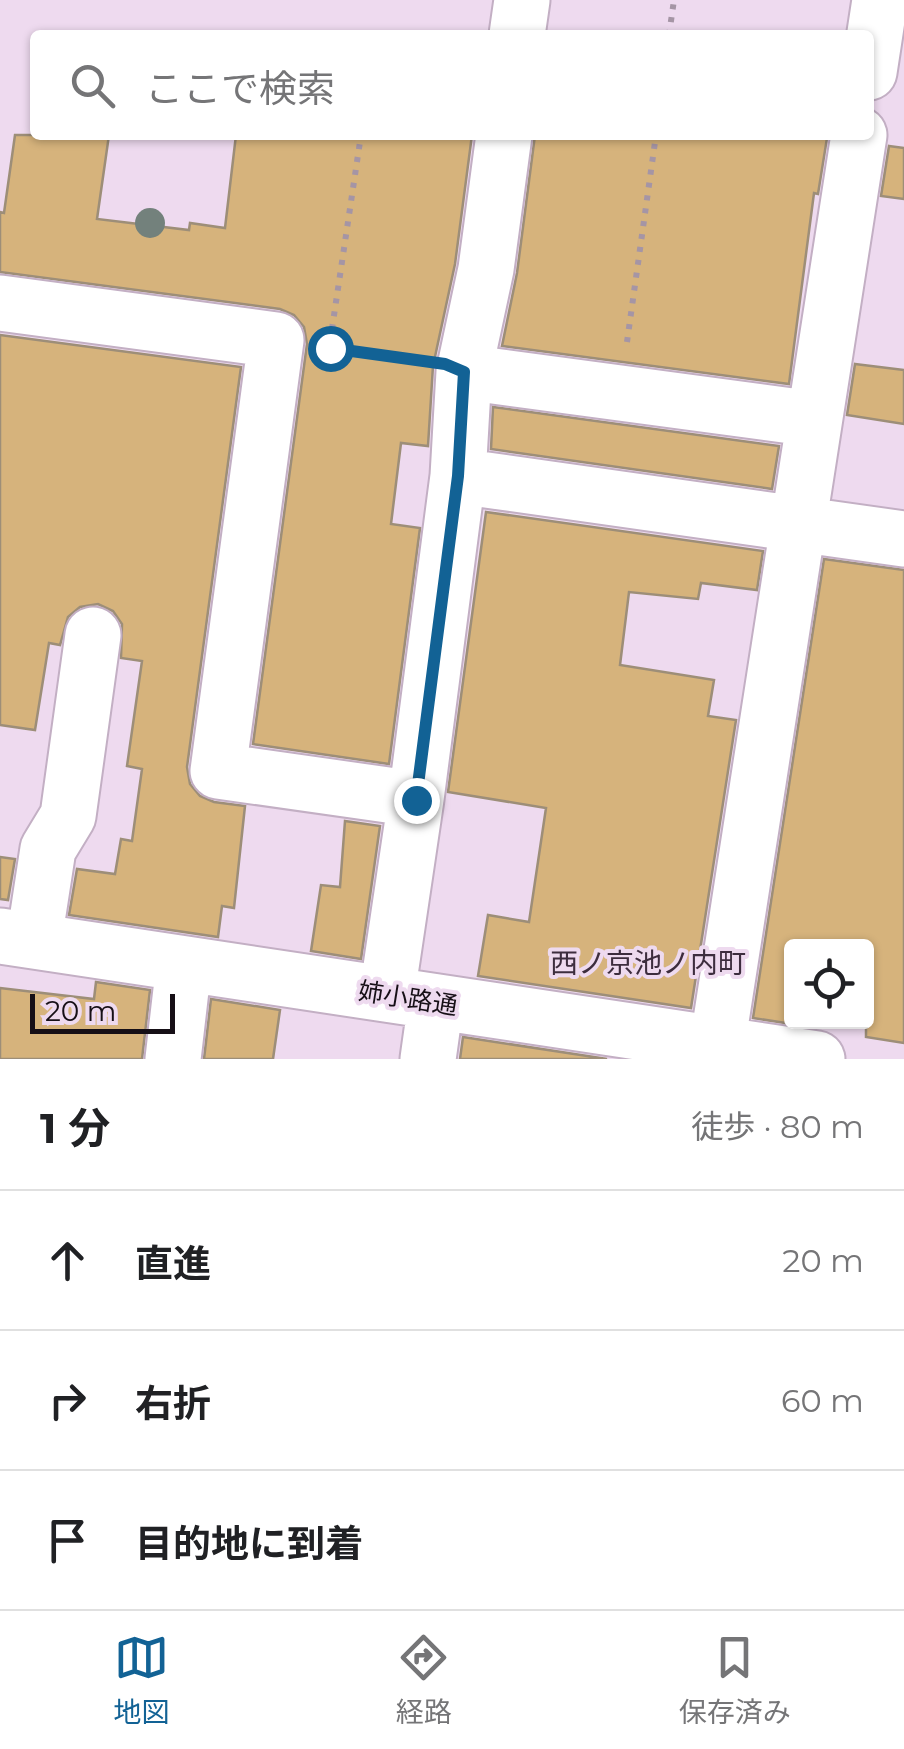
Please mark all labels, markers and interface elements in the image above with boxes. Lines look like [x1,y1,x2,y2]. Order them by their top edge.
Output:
search box [30,30,874,140]
icon: search [65,58,120,113]
text: ここで検索 [145,65,335,112]
route start [308,326,354,372]
route end [394,778,440,824]
map controls [784,939,874,1029]
button: locate [784,939,874,1029]
district label: 西ノ京池ノ内町 [550,946,746,980]
street label: 姉小路通 [356,975,460,1021]
scale bar [30,989,175,1034]
text: 20 m [45,994,116,1028]
text: 1 分 [40,1102,110,1154]
text: 徒歩 · 80 m [691,1107,864,1146]
icon: ahead [40,1233,95,1288]
text: 直進 [135,1240,211,1287]
text: 20 m [782,1241,864,1280]
icon: right [40,1373,95,1428]
text: 右折 [135,1380,211,1427]
text: 60 m [781,1381,864,1420]
icon: arrive [40,1513,95,1568]
text: 目的地に到着 [135,1520,363,1567]
tab: 地図 [113,1630,169,1730]
tab: 経路 [396,1630,452,1730]
tab: 保存済み [679,1630,791,1730]

